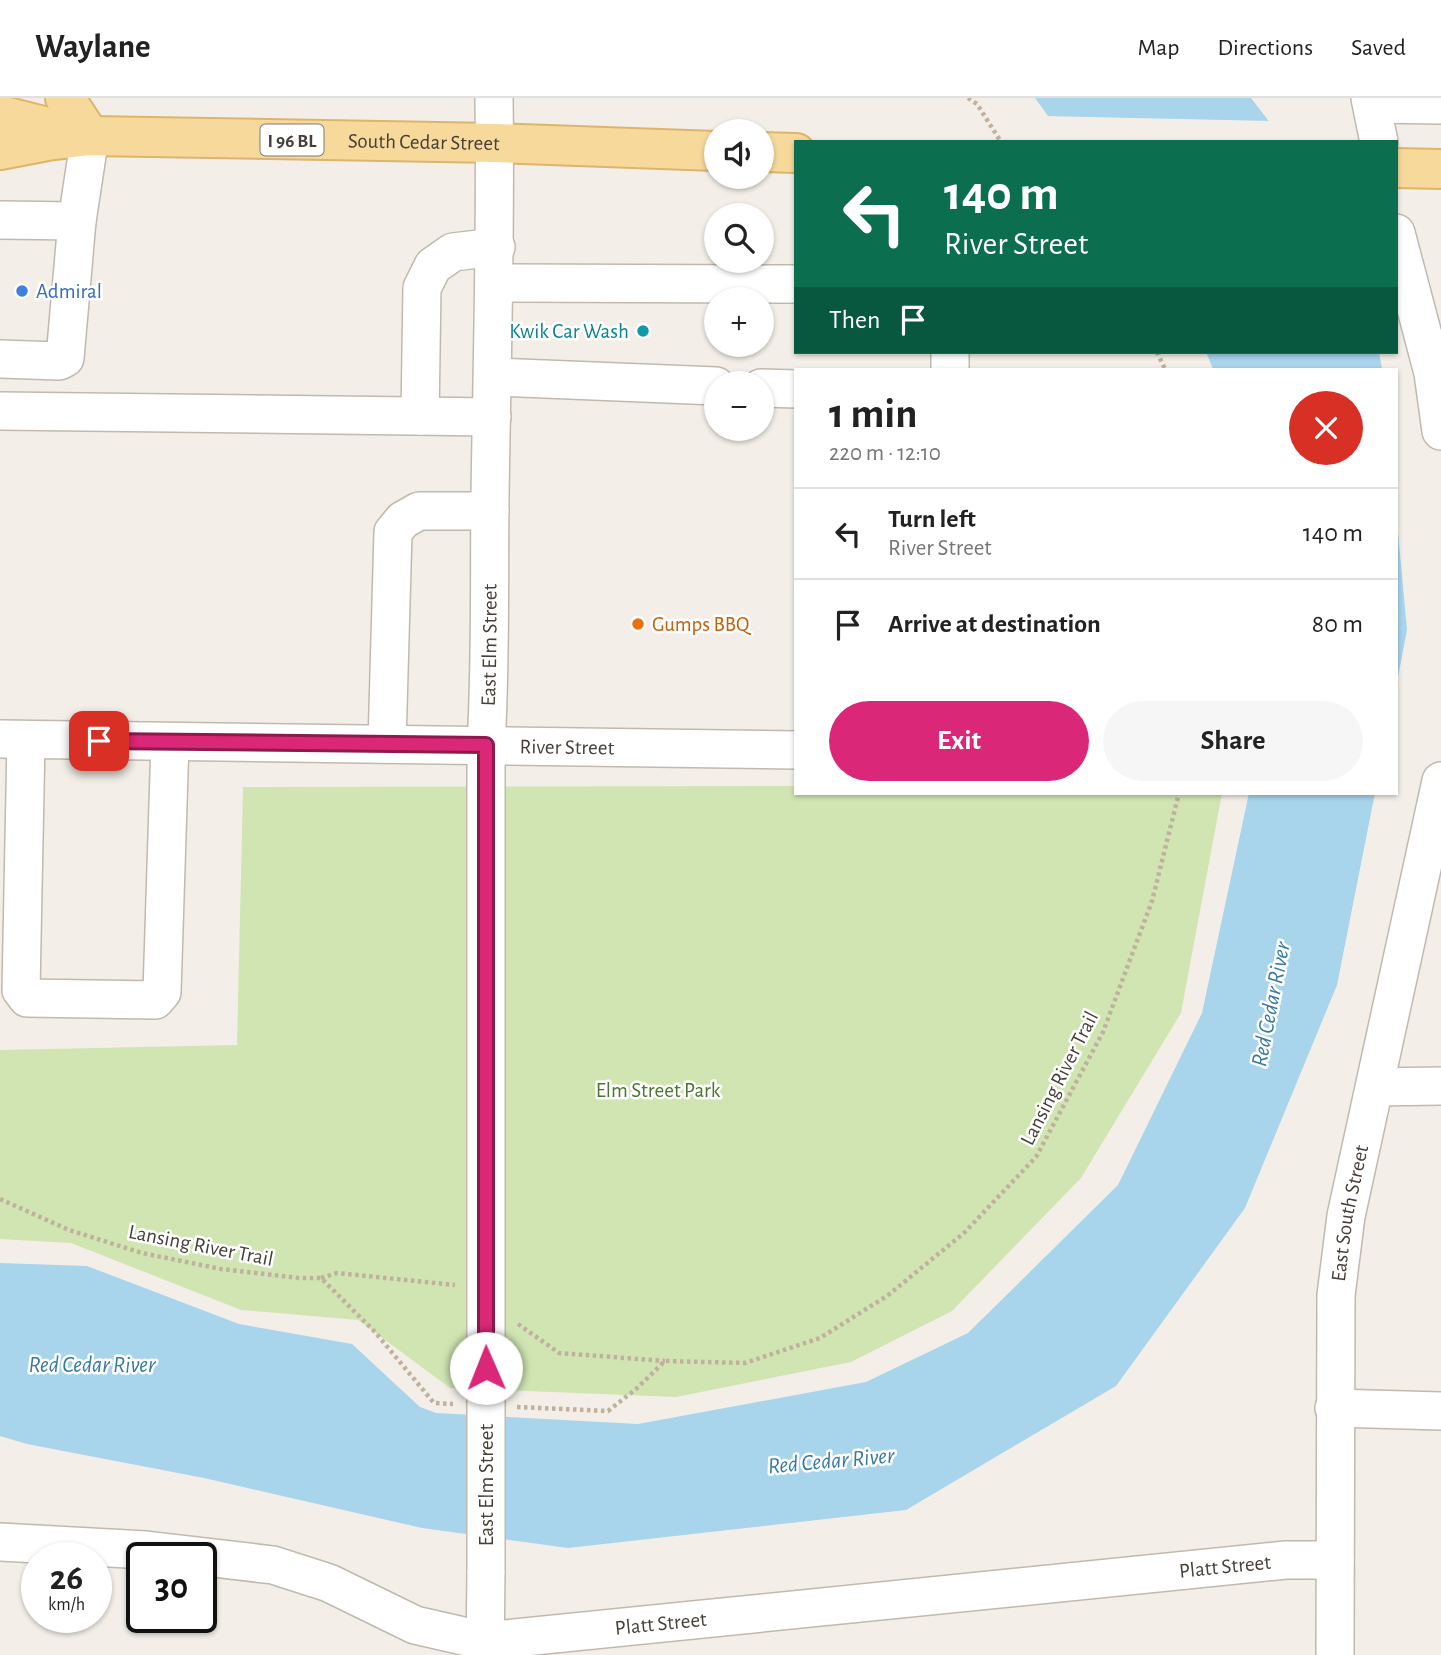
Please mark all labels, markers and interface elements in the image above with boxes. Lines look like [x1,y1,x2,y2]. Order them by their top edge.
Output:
text: Waylane [35,31,151,64]
text: Map [1137,36,1179,60]
text: Directions [1217,36,1313,60]
text: Saved [1351,36,1406,60]
map controls [704,119,774,441]
button: sound [704,119,774,189]
road number: I 96 BL [260,124,324,156]
street label: South Cedar Street [348,130,500,154]
icon: left [829,168,920,259]
text: 140 m [944,170,1059,219]
button: search [704,203,774,273]
text: River Street [944,228,1088,260]
place label: Admiral [36,281,102,302]
marker: Admiral [14,283,30,299]
button: + [704,287,774,357]
icon: arrive [894,301,932,339]
text: Then [829,307,880,333]
place label: Kwik Car Wash [509,321,629,342]
marker: Kwik Car Wash [635,323,651,339]
button: − [704,371,774,441]
button: close [1289,391,1363,465]
text: 1 min [829,393,918,435]
text: 220 m · 12:10 [829,442,941,465]
text: Turn left [888,506,976,532]
icon: left [829,515,867,553]
text: 140 m [1303,520,1363,546]
text: River Street [888,537,992,560]
street label: East Elm Street [478,584,501,707]
icon: arrive [829,606,867,644]
text: Arrive at destination [888,611,1101,637]
text: 80 m [1312,611,1363,637]
place label: Gumps BBQ [652,614,752,635]
marker: Gumps BBQ [630,616,646,632]
button: Exit [829,701,1089,781]
button: Share [1103,701,1363,781]
pin [69,711,129,771]
icon: arrive [80,722,118,760]
street label: River Street [519,736,615,758]
water label: Red Cedar River [1248,939,1295,1069]
street label: Lansing River Trail [1017,1008,1102,1149]
park label: Elm Street Park [596,1080,721,1101]
street label: East South Street [1328,1143,1372,1283]
street label: Lansing River Trail [127,1221,275,1270]
position arrow [449,1331,523,1405]
water label: Red Cedar River [29,1354,156,1377]
street label: East Elm Street [476,1424,497,1546]
water label: Red Cedar River [767,1444,896,1478]
speed limit sign: 30 [126,1542,217,1633]
street label: Platt Street [1178,1552,1272,1582]
text: 26 [50,1561,83,1596]
text: km/h [48,1596,85,1614]
street label: Platt Street [614,1609,708,1639]

